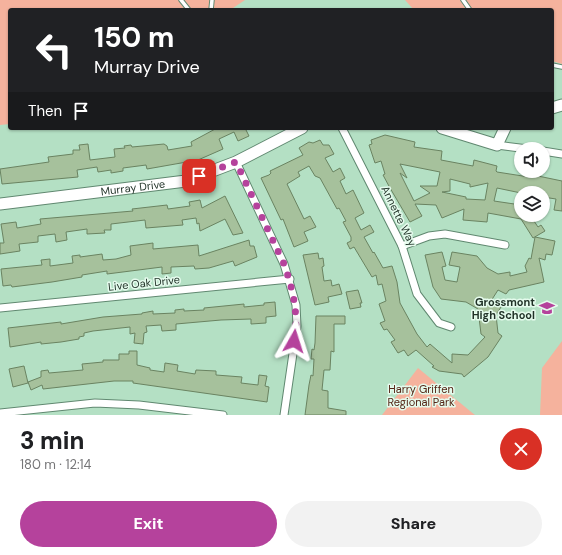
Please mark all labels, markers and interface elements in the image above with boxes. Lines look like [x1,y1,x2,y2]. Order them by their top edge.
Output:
text: 150 m [94,19,174,56]
icon: left [28,24,80,76]
text: Murray Drive [94,55,200,79]
icon: arrive [70,100,92,122]
text: Then [28,101,62,121]
map controls [514,142,550,222]
button: sound [514,142,550,178]
pin [182,159,216,193]
icon: arrive [188,165,210,187]
street label: Murray Drive [100,177,166,198]
street label: Annette Way [378,183,420,249]
button: layers [514,186,550,222]
street label: Live Oak Drive [107,272,181,294]
place label: Grossmont High School [472,295,535,322]
school or university icon: Grossmont High School [538,299,556,317]
position arrow [273,320,315,362]
park label: Harry Griffen Regional Park [387,382,455,409]
text: 3 min [20,425,84,456]
button: close [500,428,542,470]
text: 180 m · 12:14 [20,456,92,473]
button: Exit [20,501,277,547]
button: Share [285,501,542,547]

